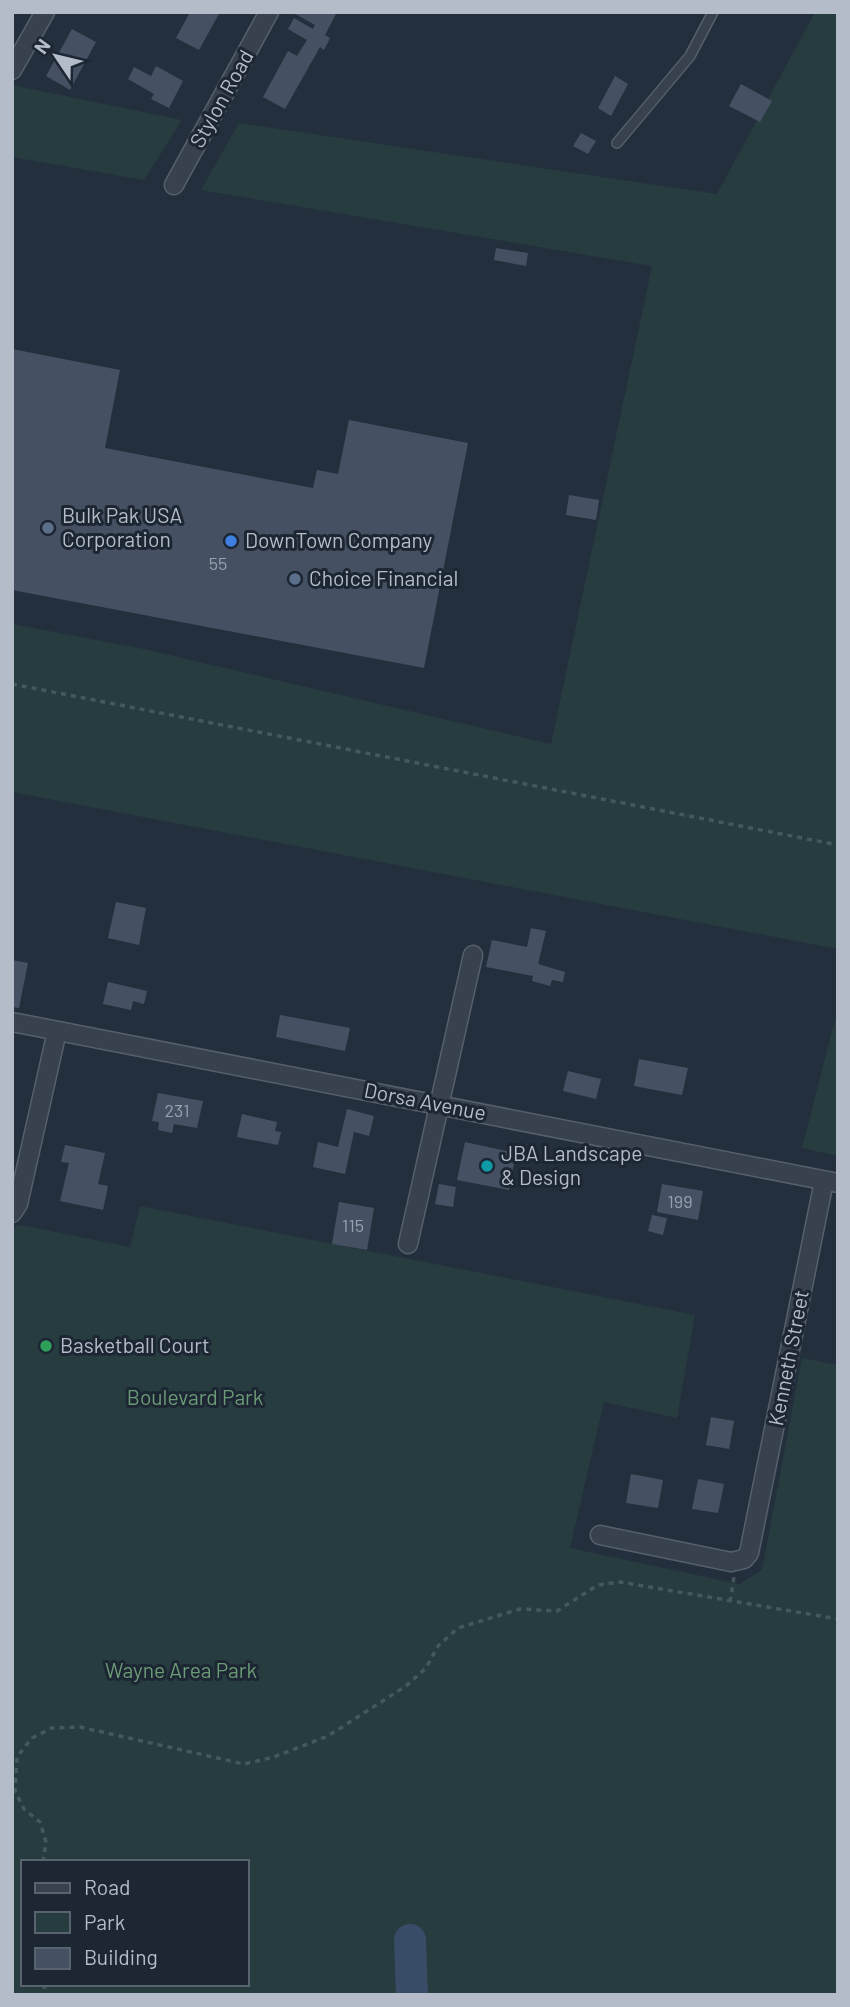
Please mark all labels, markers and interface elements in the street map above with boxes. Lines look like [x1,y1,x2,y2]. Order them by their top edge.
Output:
north arrow [21,21,91,91]
text: N [29,34,55,58]
street label: Stylon Road [184,45,258,151]
place label: Bulk Pak USA Corporation [62,502,182,551]
marker: Bulk Pak USA Corporation [40,520,56,536]
place label: DownTown Company [245,527,433,552]
marker: DownTown Company [223,533,239,549]
house number: 55 [209,552,227,574]
place label: Choice Financial [309,565,458,590]
marker: Choice Financial [287,571,303,587]
street label: Dorsa Avenue [362,1076,488,1125]
house number: 231 [165,1099,189,1121]
place label: JBA Landscape & Design [501,1140,642,1189]
marker: JBA Landscape & Design [479,1158,495,1174]
house number: 199 [667,1190,693,1212]
house number: 115 [342,1214,364,1236]
street label: Kenneth Street [762,1288,813,1428]
place label: Basketball Court [60,1332,210,1357]
marker: Basketball Court [38,1338,54,1354]
park label: Boulevard Park [127,1384,263,1409]
park label: Wayne Area Park [105,1657,257,1682]
legend [21,1860,248,1986]
text: Road [84,1874,130,1899]
text: Park [84,1909,125,1934]
text: Building [84,1944,158,1969]

